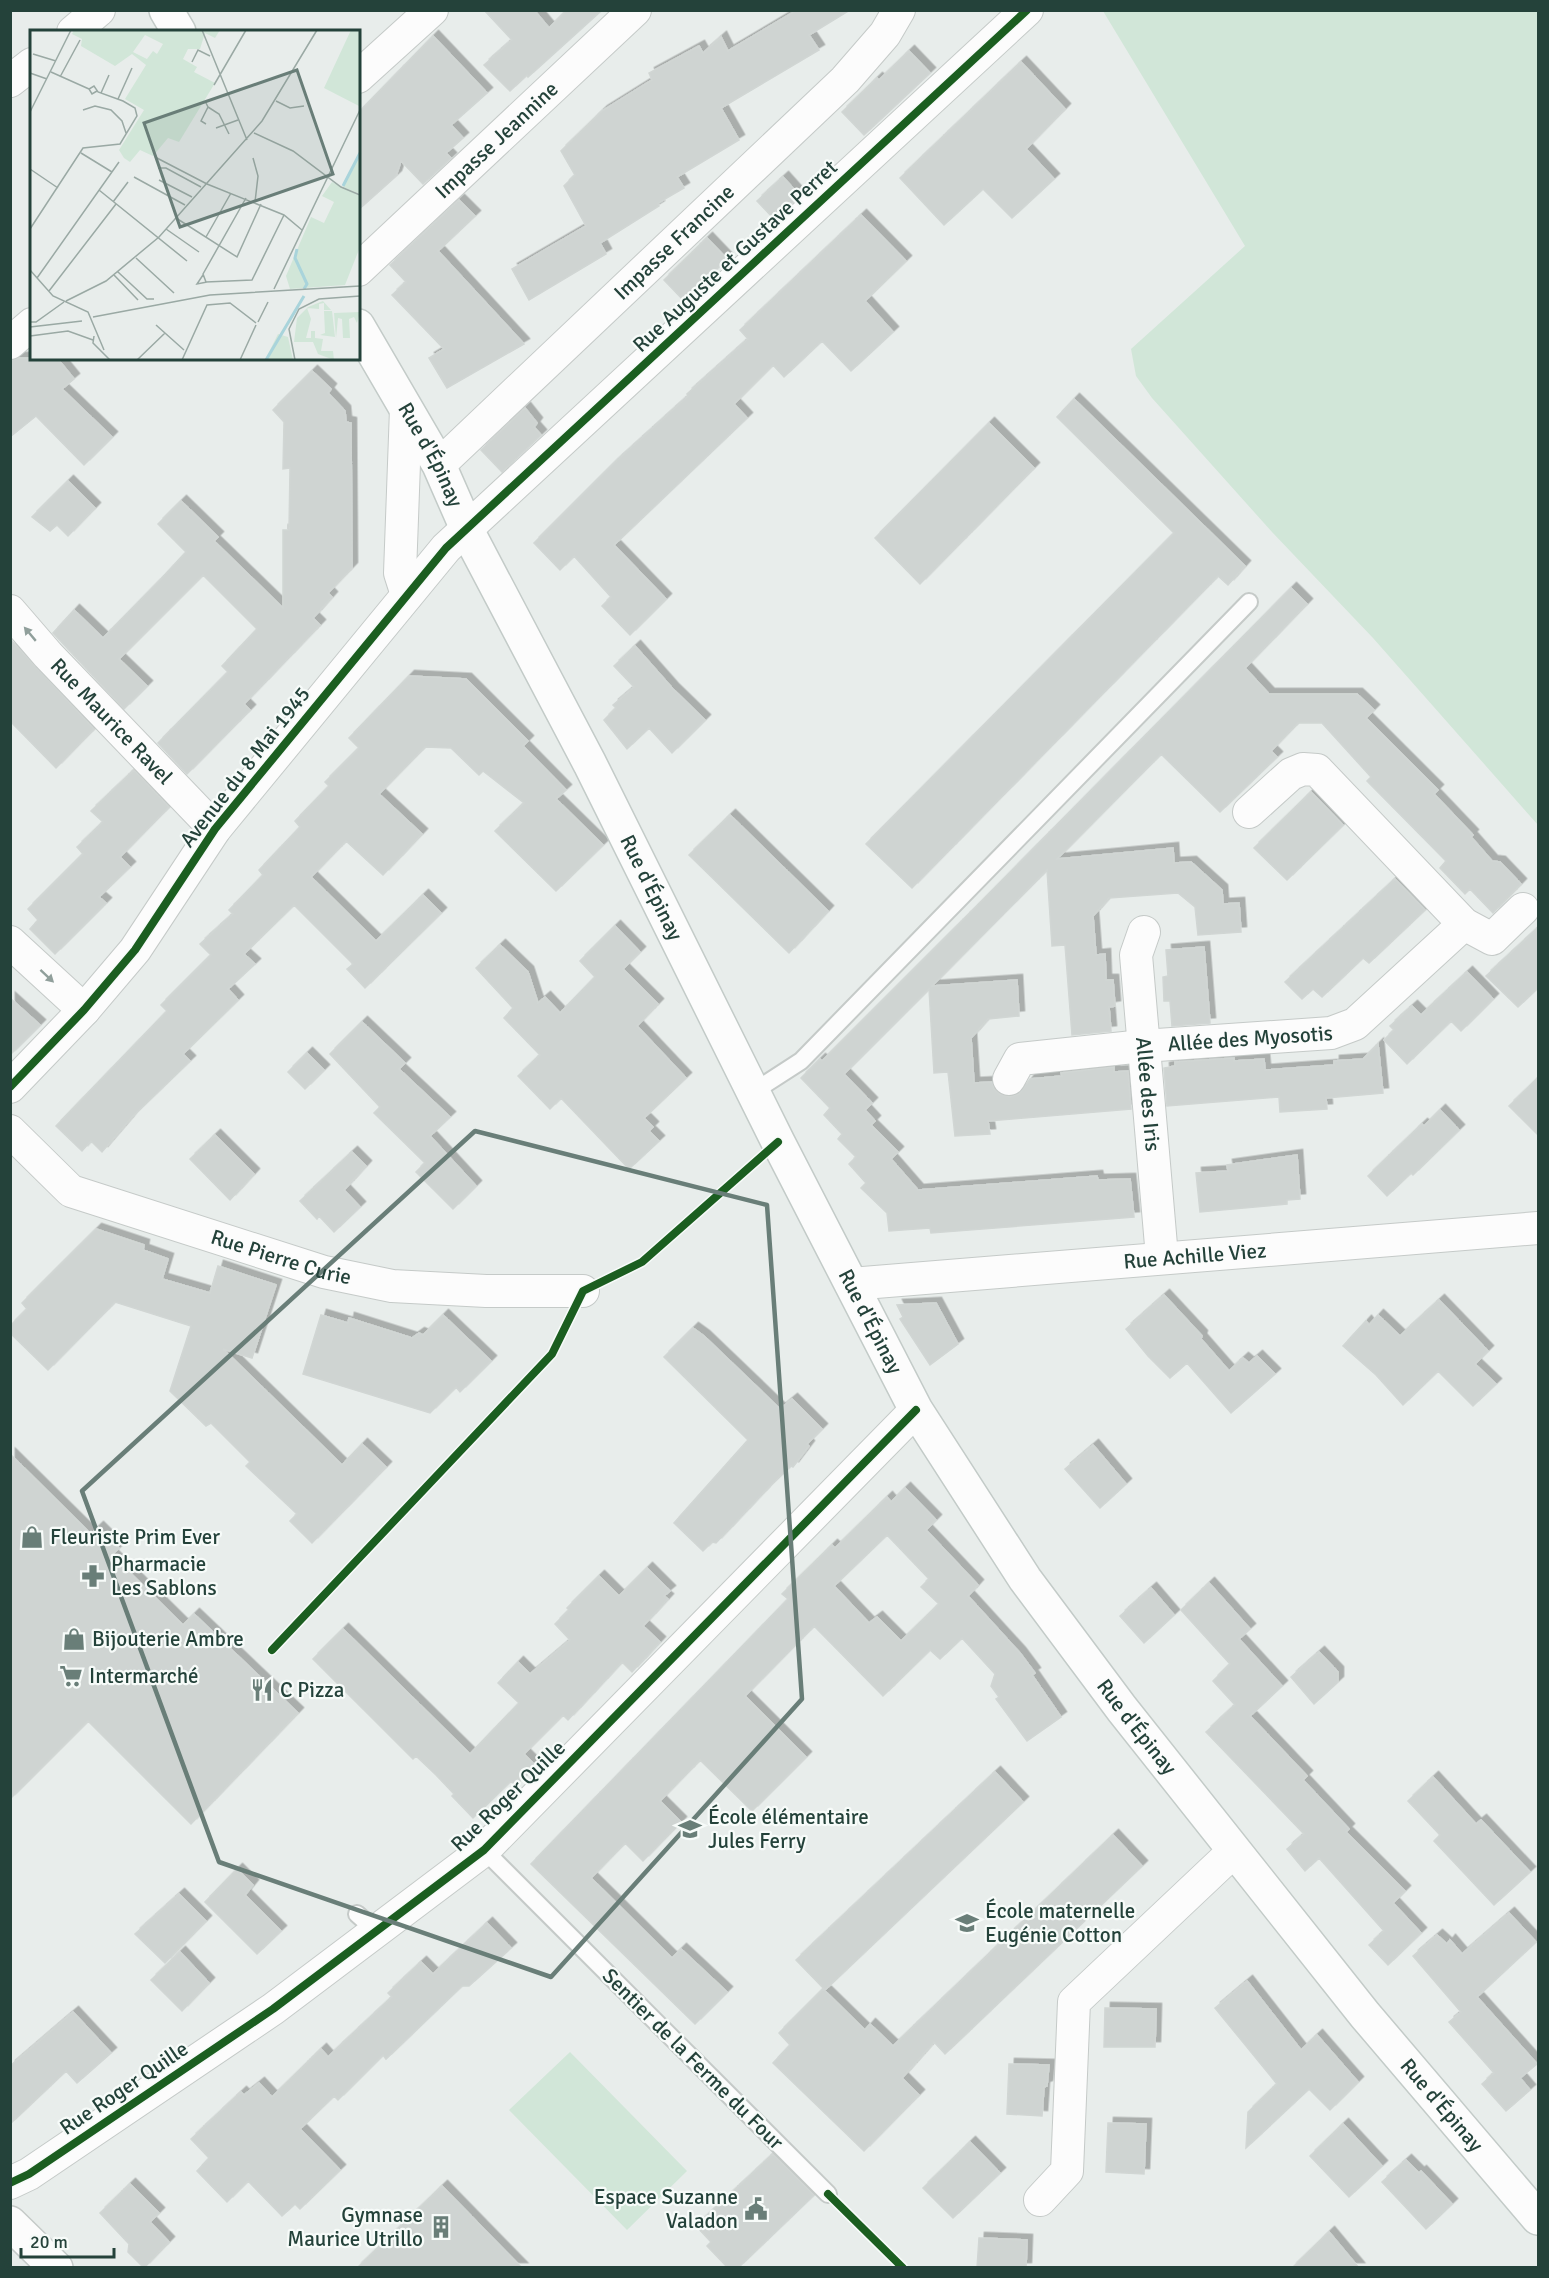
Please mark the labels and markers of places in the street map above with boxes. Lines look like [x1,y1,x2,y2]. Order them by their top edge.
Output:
shop icon: Fleuriste Prim Ever [19,1524,45,1550]
place label: Fleuriste Prim Ever [50,1524,220,1550]
place label: Pharmacie Les Sablons [111,1551,217,1601]
pharmacy icon: Pharmacie Les Sablons [80,1563,106,1589]
shop icon: Bijouterie Ambre [61,1626,87,1652]
place label: Bijouterie Ambre [92,1626,244,1652]
supermarket icon: Intermarché [58,1663,84,1689]
place label: Intermarché [89,1663,199,1689]
restaurant icon: C Pizza [249,1677,275,1703]
place label: C Pizza [280,1677,344,1703]
place label: École élémentaire Jules Ferry [708,1804,869,1854]
school or university icon: École élémentaire Jules Ferry [677,1816,703,1842]
place label: École maternelle Eugénie Cotton [985,1898,1135,1948]
school or university icon: École maternelle Eugénie Cotton [954,1910,980,1936]
place label: Espace Suzanne Valadon [594,2184,738,2234]
public building icon: Espace Suzanne Valadon [743,2196,769,2222]
place label: Gymnase Maurice Utrillo [287,2202,423,2252]
building icon: Gymnase Maurice Utrillo [428,2214,454,2240]

